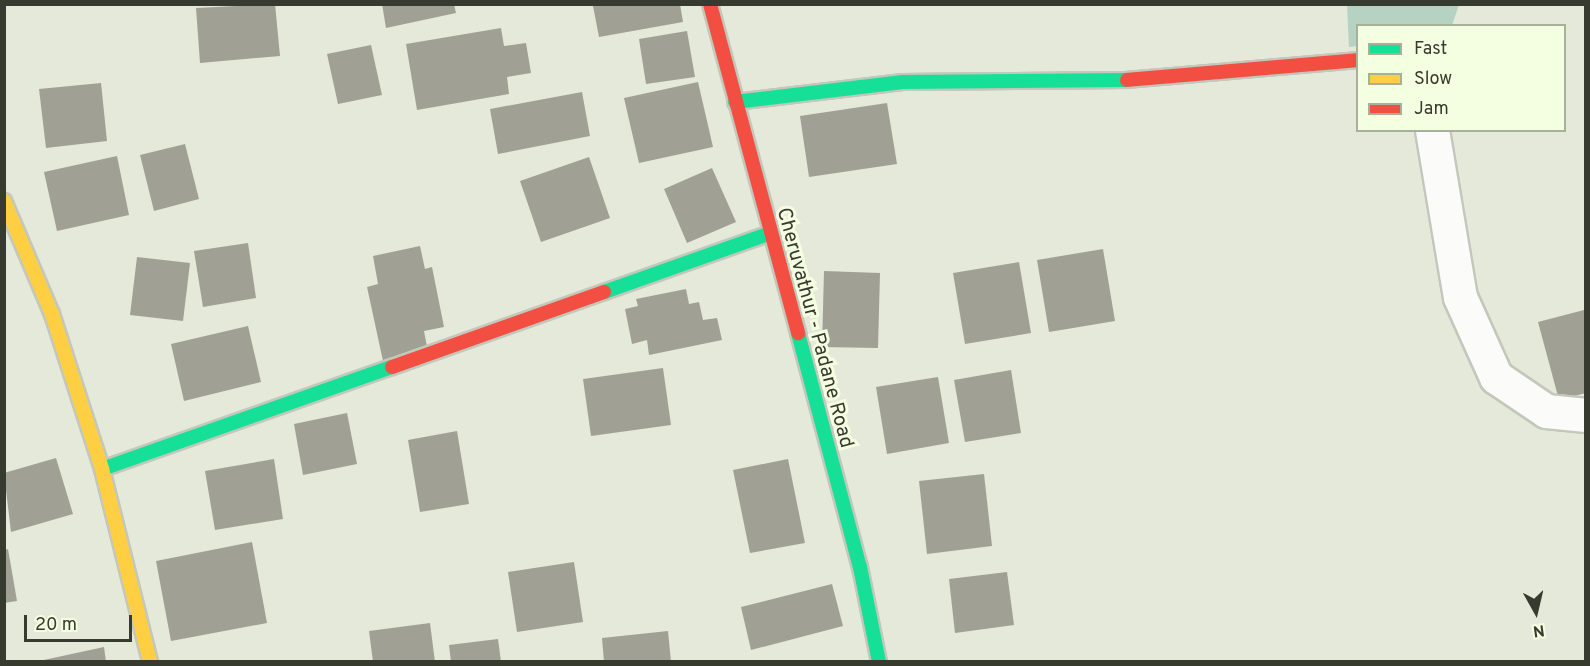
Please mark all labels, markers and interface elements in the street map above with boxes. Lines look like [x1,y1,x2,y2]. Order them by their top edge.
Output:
legend [1356,24,1566,132]
text: Fast [1414,38,1447,61]
text: Slow [1414,68,1452,91]
text: Jam [1414,98,1449,121]
street label: Cheruvathur - Padane Road [770,205,858,451]
north arrow [1506,582,1566,642]
scale bar [27,603,135,641]
text: 20 m [35,614,77,637]
text: N [1531,619,1546,641]

